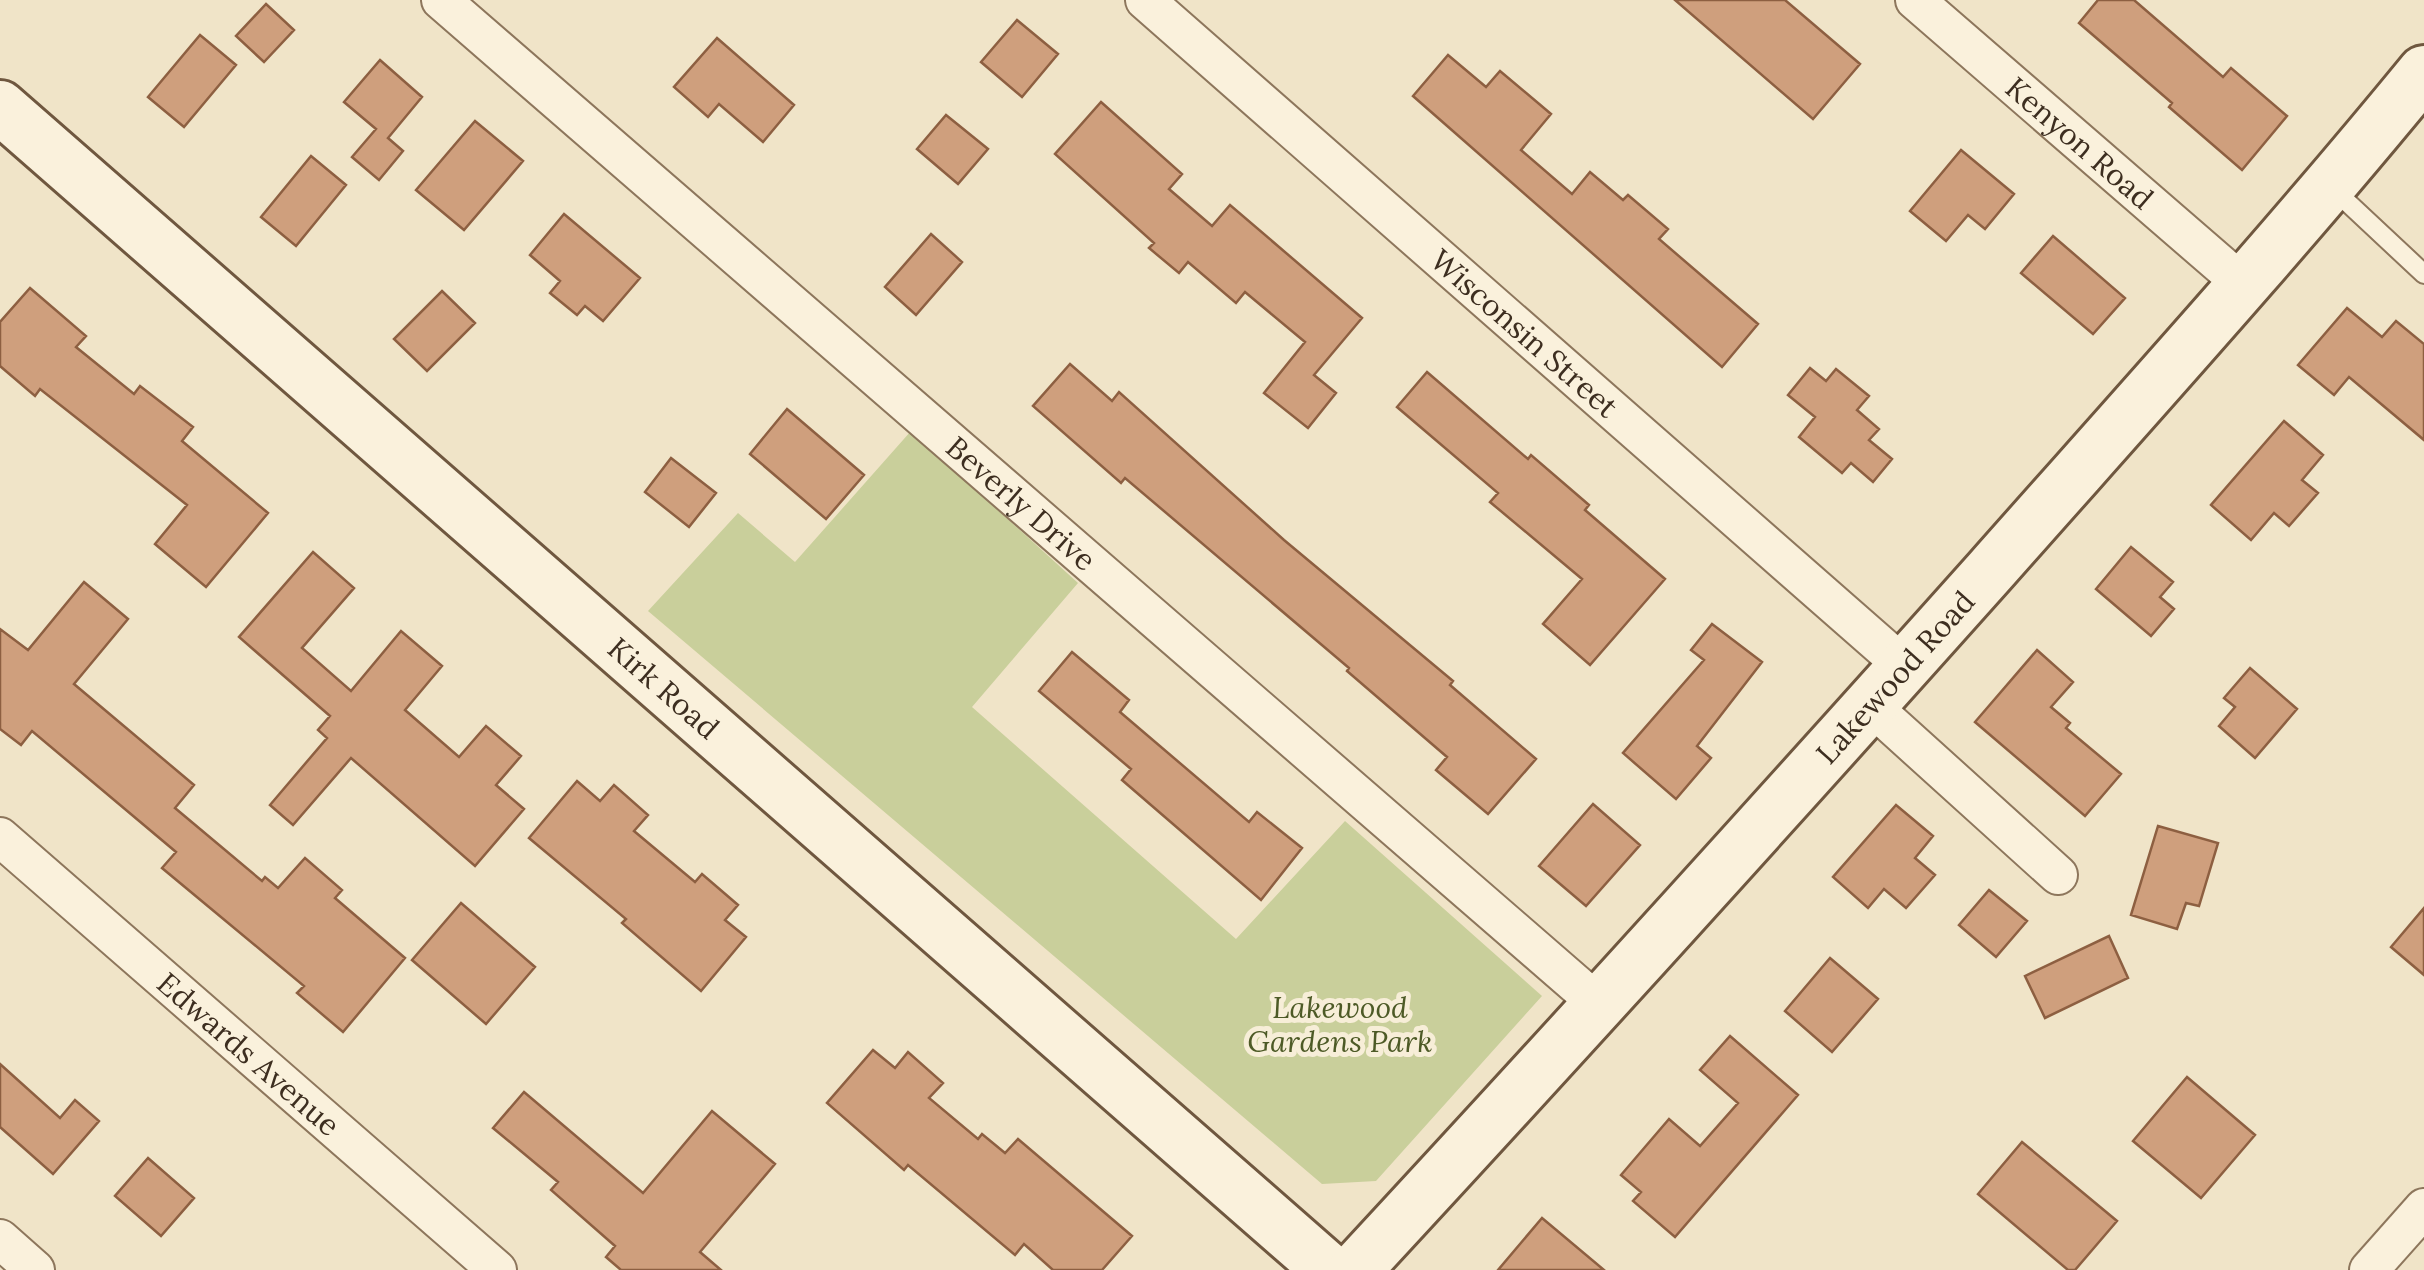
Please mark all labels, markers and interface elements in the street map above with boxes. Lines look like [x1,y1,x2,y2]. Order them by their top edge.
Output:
street label: Kenyon Road [1998,68,2161,217]
street label: Wisconsin Street [1423,241,1626,426]
street label: Beverly Drive [939,428,1104,578]
street label: Lakewood Road [1807,583,1983,772]
street label: Kirk Road [600,629,727,747]
street label: Edwards Avenue [150,964,348,1144]
park label: Lakewood Gardens Park [1247,988,1433,1060]

